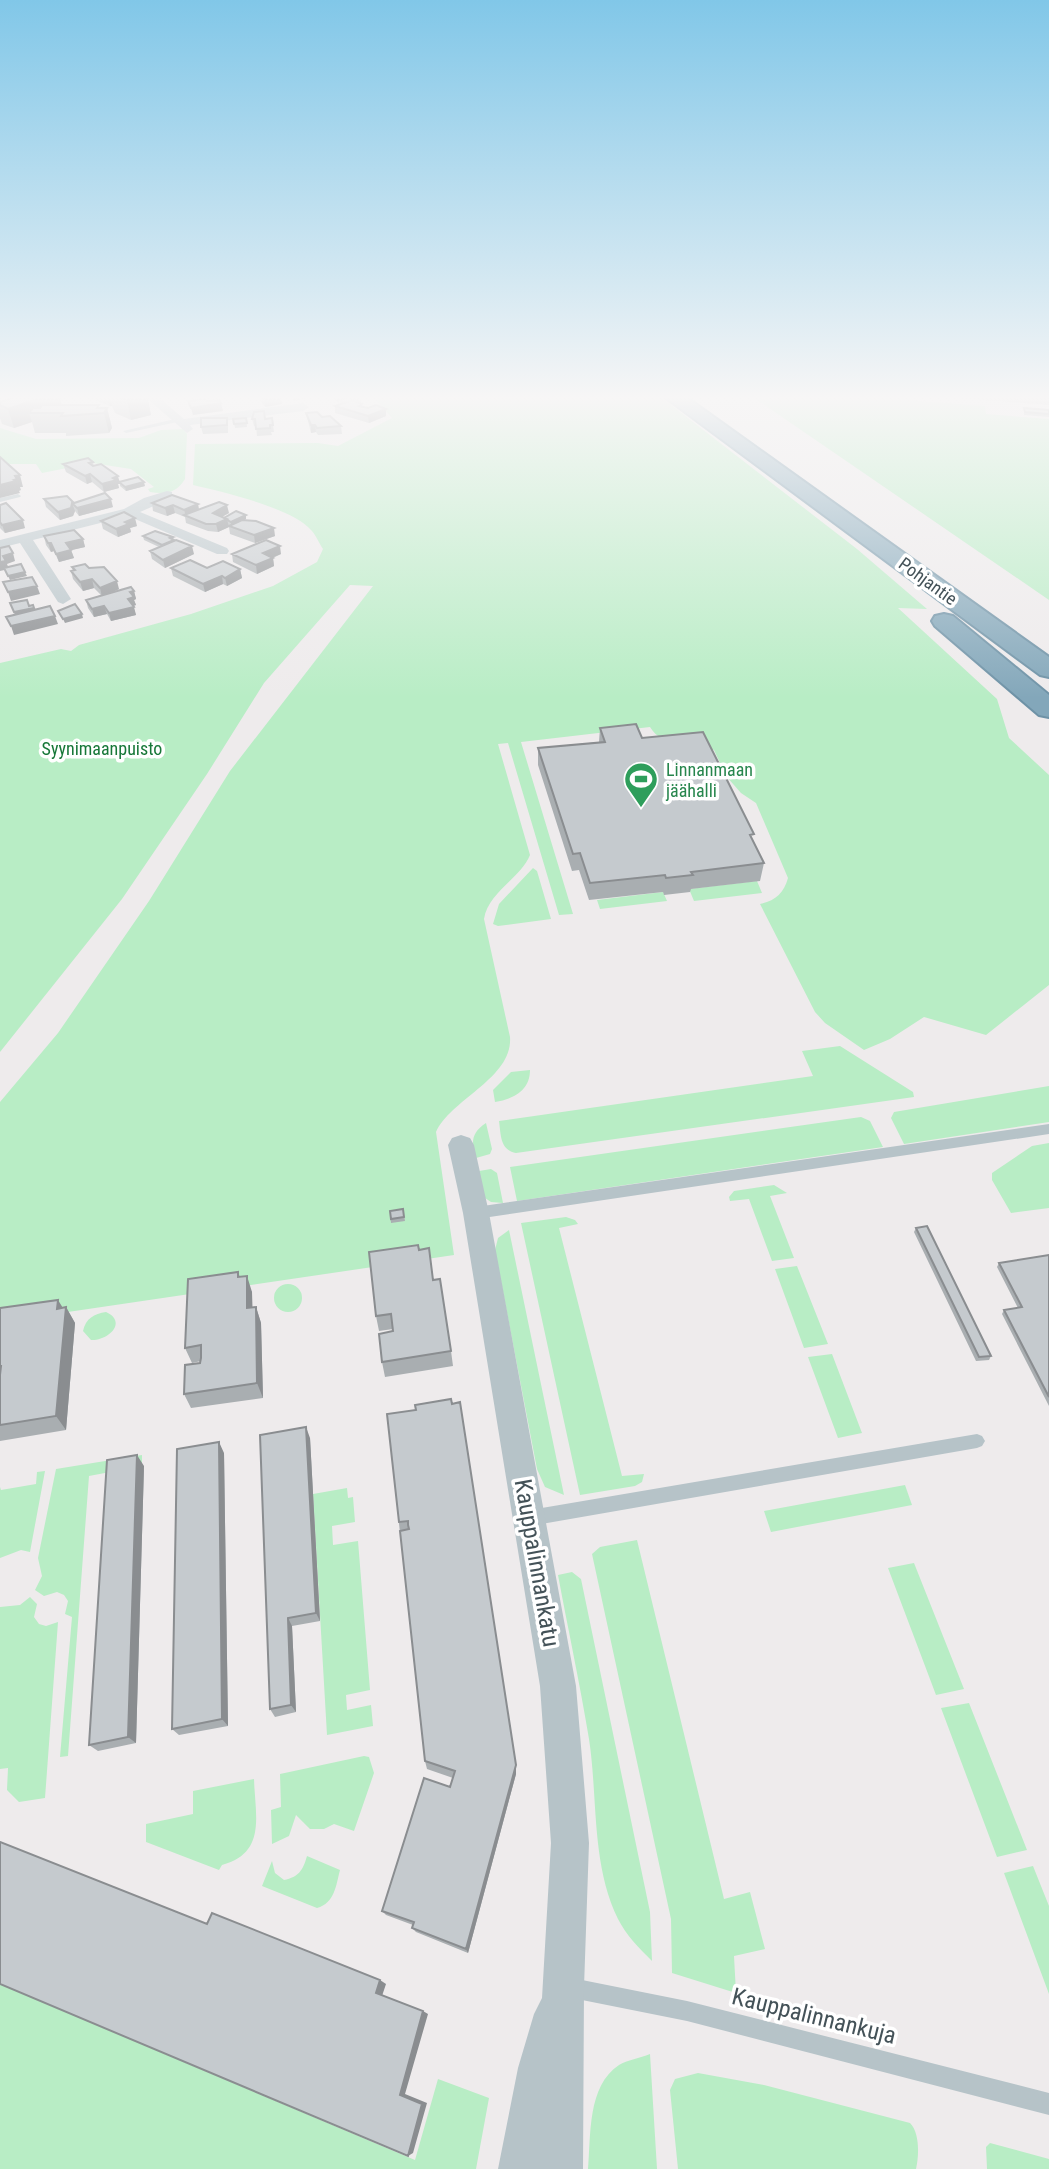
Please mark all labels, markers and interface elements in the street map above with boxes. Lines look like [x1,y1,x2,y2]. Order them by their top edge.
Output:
street label: Pohjantie [895,553,961,609]
park label: Syynimaanpuisto [42,738,162,759]
place label: Linnanmaan jäähalli [665,759,753,801]
sports icon: Linnanmaan jäähalli [622,760,660,809]
street label: Kauppalinnankatu [508,1477,566,1649]
street label: Kauppalinnankuja [729,1982,899,2050]

